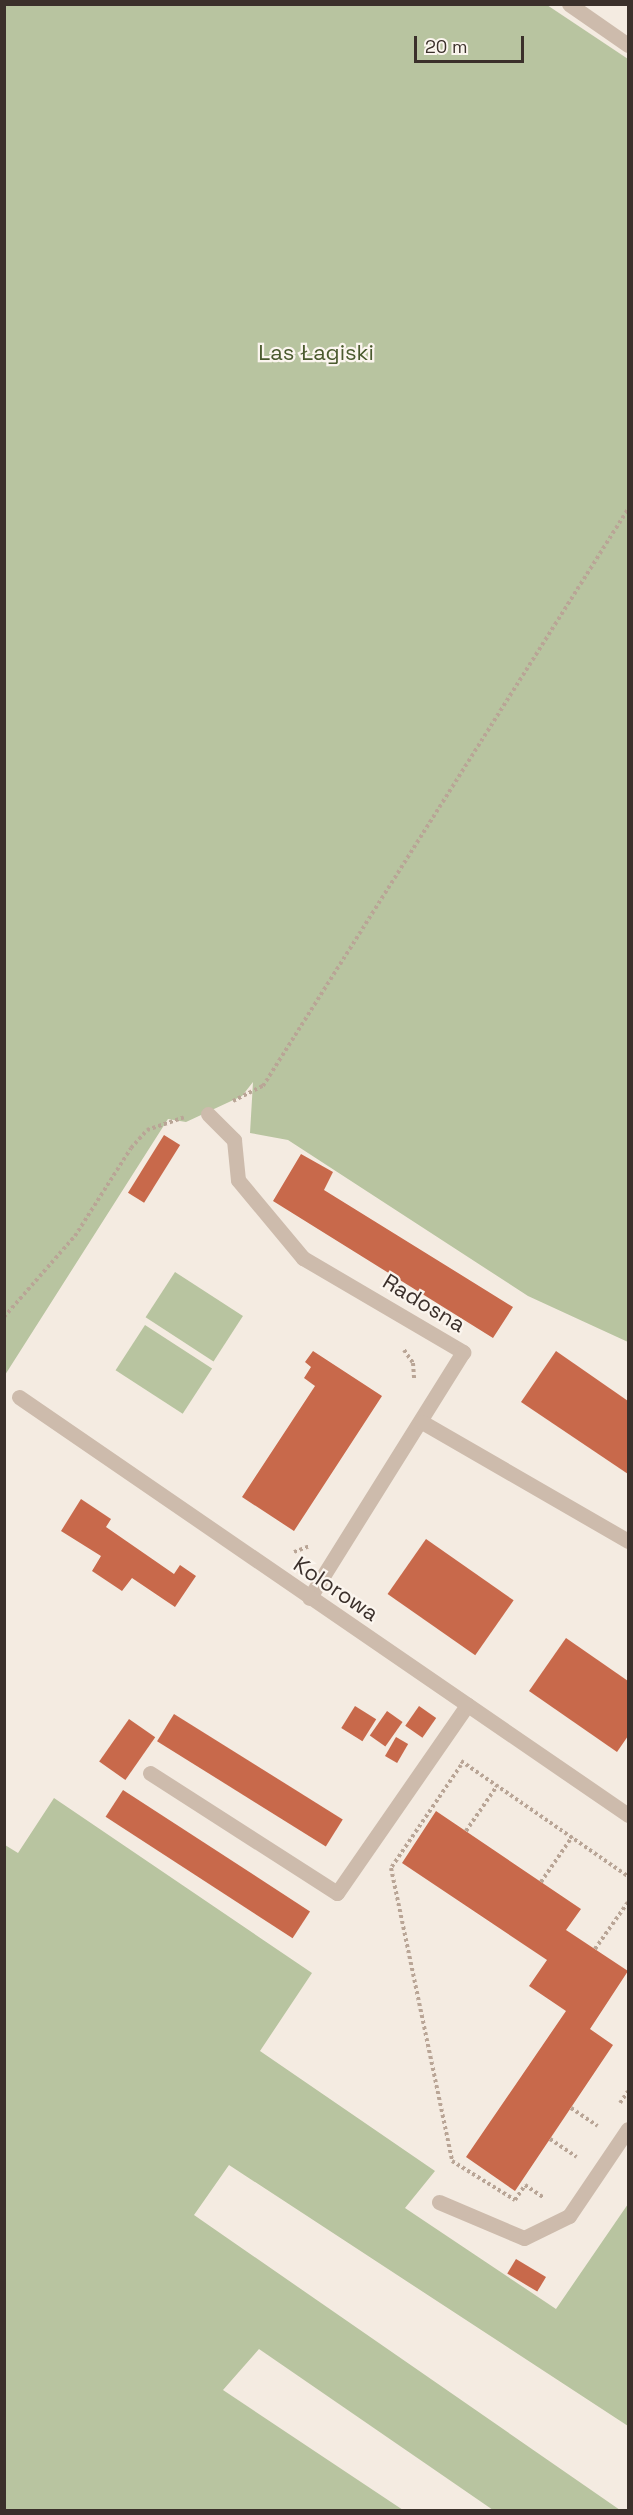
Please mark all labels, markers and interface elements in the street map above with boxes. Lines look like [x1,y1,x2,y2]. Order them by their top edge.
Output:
scale bar [417,24,526,62]
text: 20 m [425,35,468,58]
park label: Las Łagiski [258,340,374,366]
street label: Radosna [378,1268,470,1338]
street label: Kolorowa [288,1551,384,1627]

